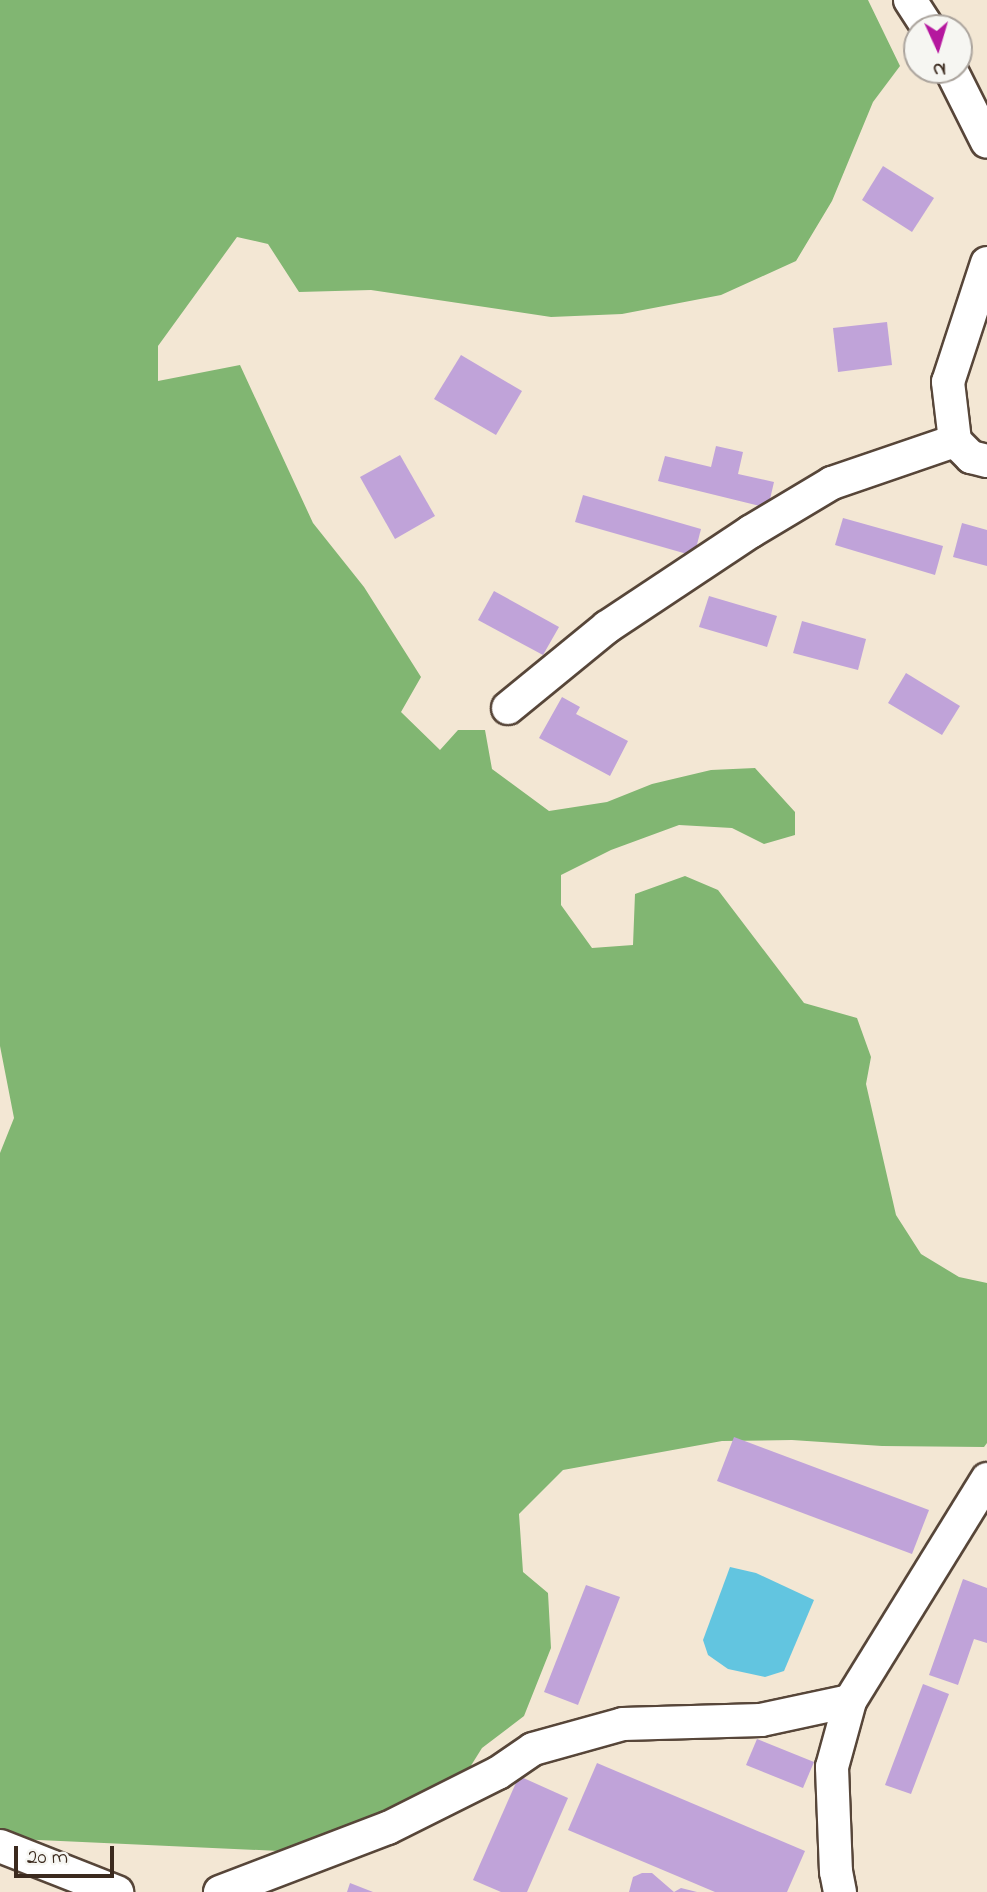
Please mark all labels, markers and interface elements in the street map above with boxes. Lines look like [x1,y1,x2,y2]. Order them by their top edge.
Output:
north arrow [903,14,973,84]
text: N [932,55,947,82]
scale bar [18,1832,117,1876]
text: 20 m [27,1843,68,1873]

